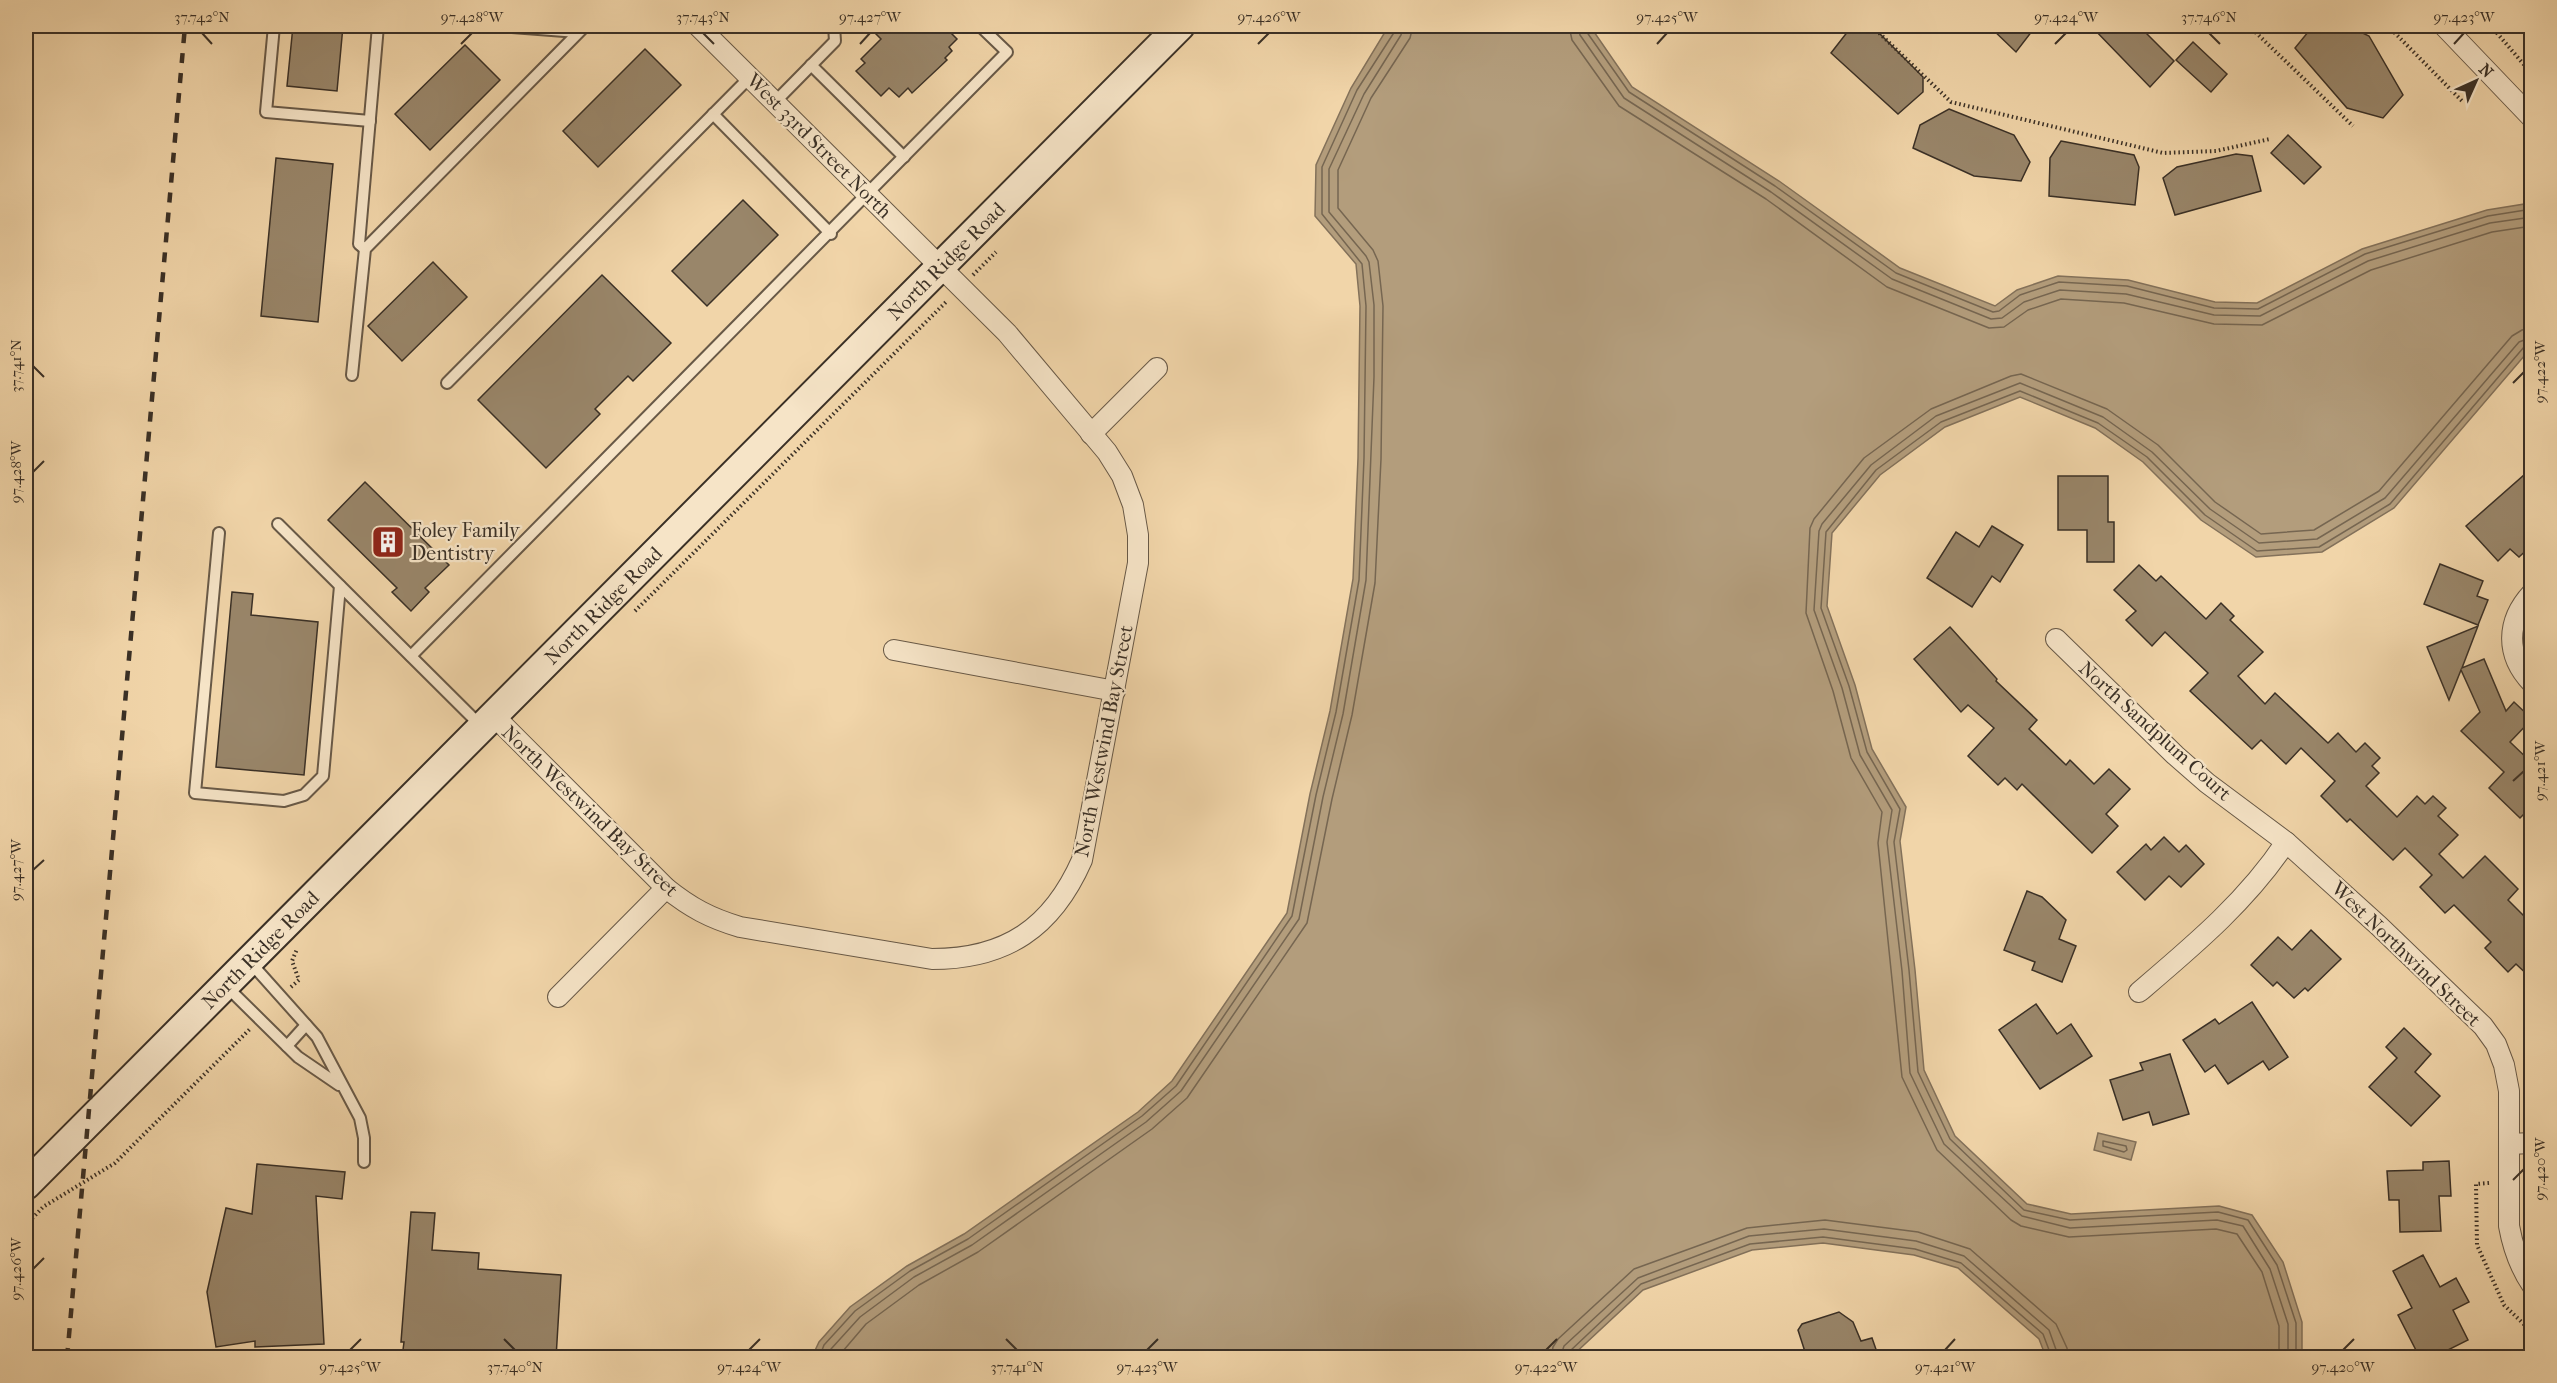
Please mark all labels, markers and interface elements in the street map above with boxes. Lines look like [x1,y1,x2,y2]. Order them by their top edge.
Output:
text: 37.742°N [174,8,230,26]
text: 97.428°W [441,8,504,26]
text: 37.743°N [676,8,731,26]
text: 97.427°W [839,8,902,26]
text: 97.426°W [1237,8,1302,26]
text: 97.425°W [1636,8,1699,26]
text: 97.424°W [2034,8,2099,26]
text: 37.746°N [2181,8,2238,26]
text: 97.423°W [2433,8,2496,26]
north arrow [2446,51,2506,111]
text: N [2475,60,2498,82]
street label: West 33rd Street North [741,68,897,224]
street label: North Ridge Road [883,197,1010,325]
text: 37.741°N [7,339,25,393]
text: 97.422°W [2531,339,2549,403]
text: 97.428°W [7,440,25,503]
place label: Foley Family Dentistry [411,519,521,565]
building icon: Foley Family Dentistry [370,524,406,560]
street label: North Ridge Road [540,541,667,669]
street label: North Westwind Bay Street [1070,623,1138,859]
street label: North Sandplum Court [2074,657,2236,805]
street label: North Westwind Bay Street [497,721,683,901]
text: 97.421°W [2531,740,2549,801]
text: 97.427°W [7,838,25,901]
street label: West Northwind Street [2326,876,2485,1031]
street label: North Ridge Road [197,885,324,1013]
text: 97.420°W [2531,1136,2549,1201]
text: 97.426°W [7,1236,25,1301]
text: 97.425°W [319,1358,382,1376]
text: 37.740°N [487,1358,544,1376]
text: 97.424°W [717,1358,782,1376]
text: 37.741°N [990,1358,1044,1376]
text: 97.423°W [1116,1358,1179,1376]
text: 97.422°W [1515,1358,1579,1376]
text: 97.421°W [1915,1358,1976,1376]
text: 97.420°W [2311,1358,2376,1376]

